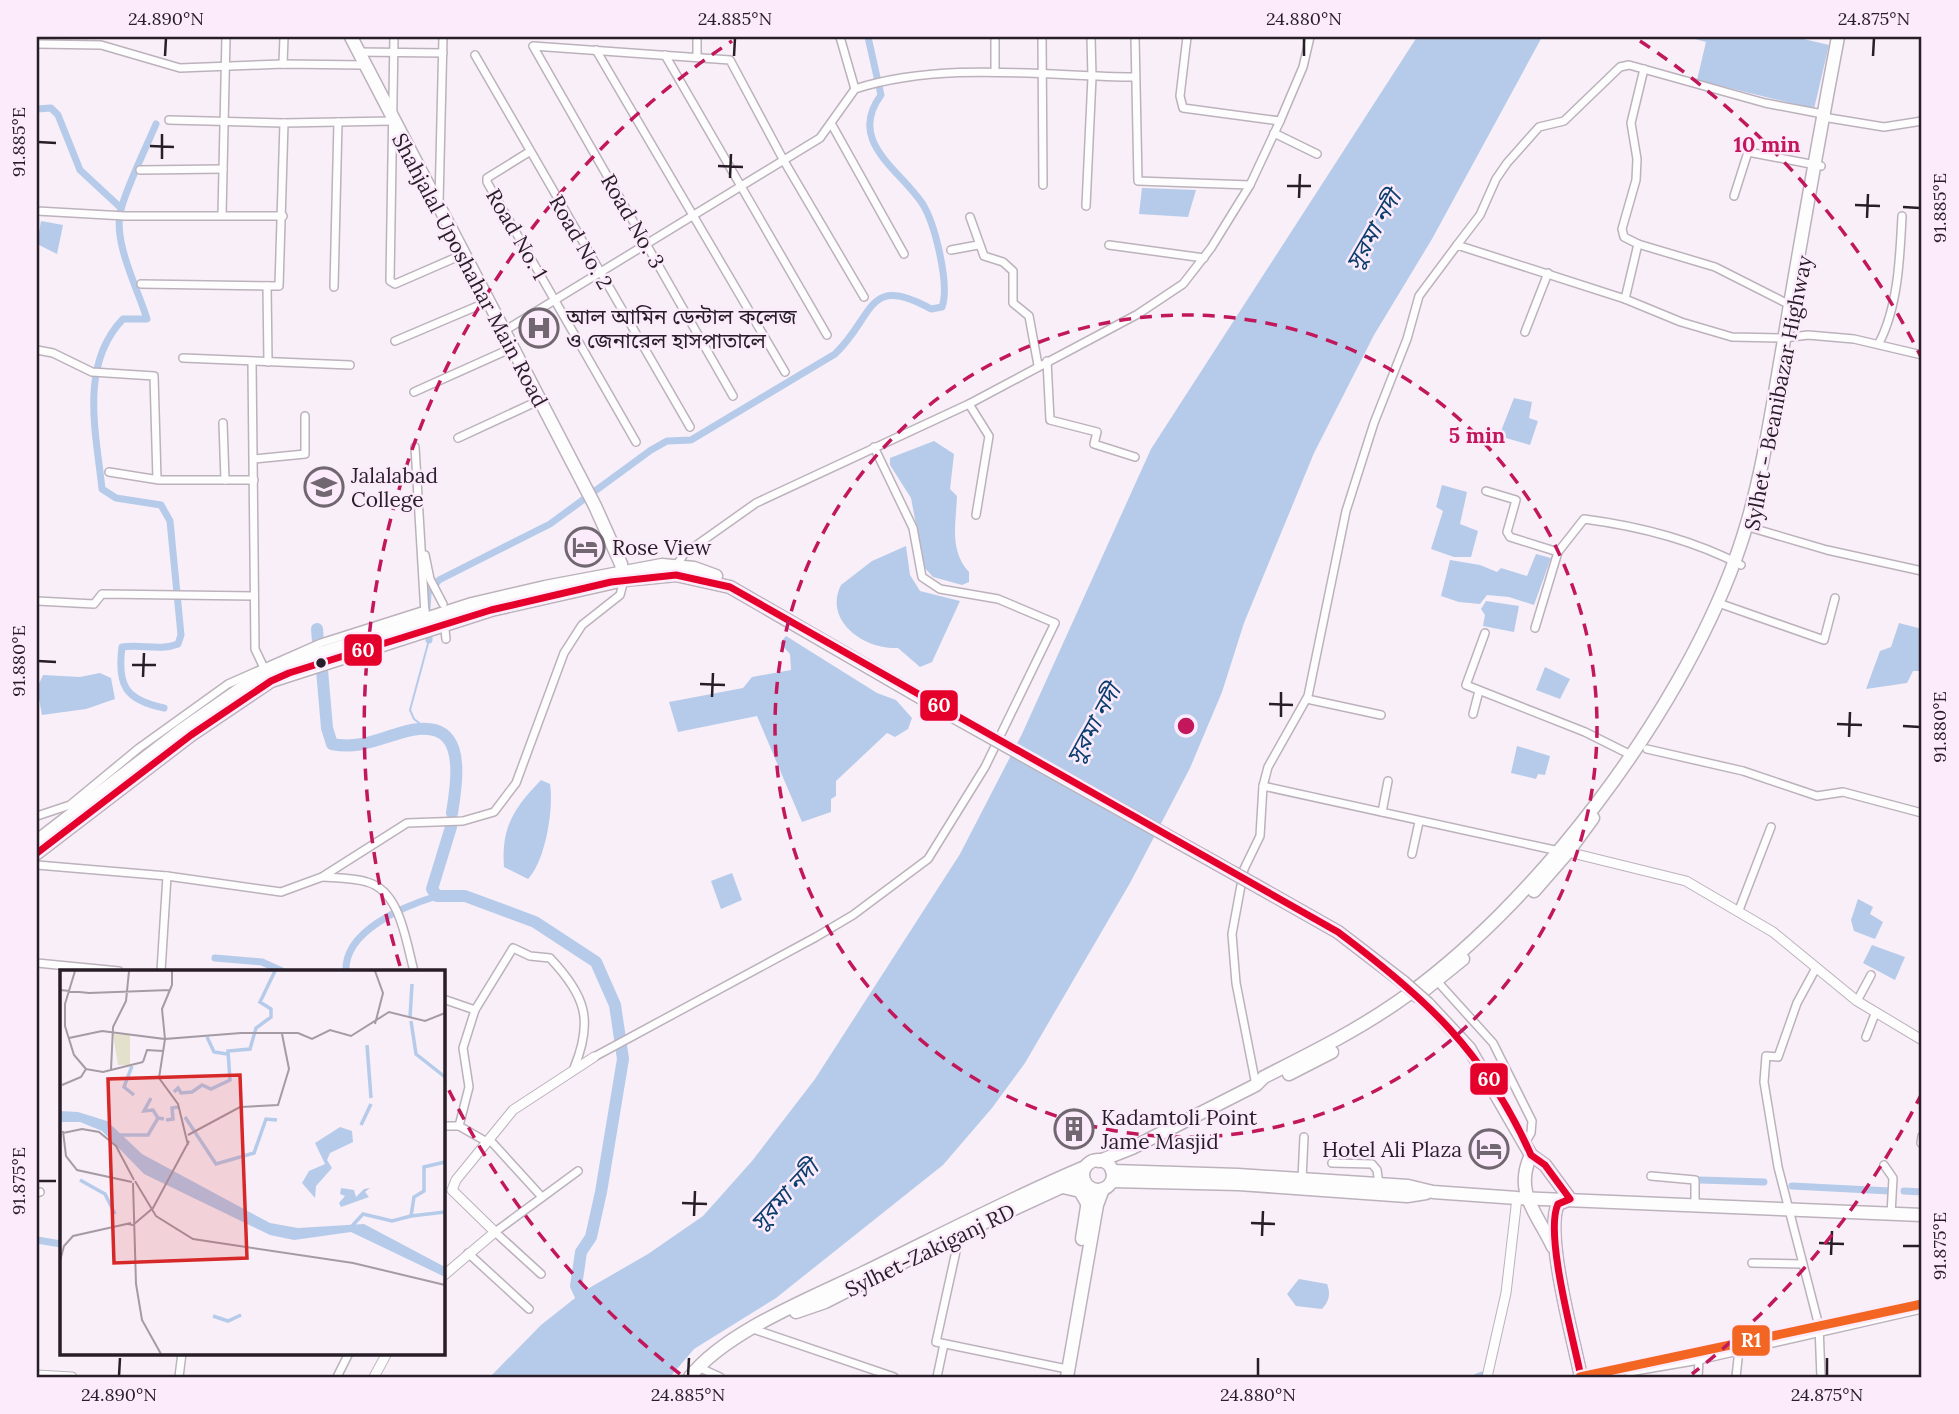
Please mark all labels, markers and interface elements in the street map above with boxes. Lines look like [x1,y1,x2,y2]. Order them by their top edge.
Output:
text: 24.890°N [128,7,204,30]
text: 24.885°N [698,7,772,30]
text: 24.880°N [1266,7,1342,30]
text: 24.875°N [1838,7,1910,30]
text: 91.885°E [7,107,30,177]
street label: Shahjalal Uposhahar Main Road [386,128,554,412]
text: 10 min [1734,131,1801,158]
street label: Road No. 3 [595,169,671,273]
text: 91.885°E [1928,173,1951,243]
water label: সুরমা নদী [1339,182,1409,275]
street label: Road No. 1 [480,184,554,284]
street label: Road No. 2 [543,190,619,294]
street label: Sylhet - Beanibazar Highway [1738,253,1818,533]
place label: আল আমিন ডেন্টাল কলেজ ও জেনারেল হাসপাতালে [565,303,798,354]
hospital icon: আল আমিন ডেন্টাল কলেজ ও জেনারেল হাসপাতালে [518,307,560,349]
text: 5 min [1449,422,1505,449]
place label: Jalalabad College [350,462,438,513]
school or university icon: Jalalabad College [303,466,345,508]
hotel icon: Rose View [564,526,606,568]
place label: Rose View [612,534,712,561]
text: 91.880°E [7,625,30,697]
line badge: 60 [343,633,383,667]
text: 60 [351,638,375,662]
unlabelled marker [314,656,328,670]
water label: সুরমা নদী [1059,676,1129,769]
line badge: 60 [919,689,959,722]
text: 91.880°E [1928,691,1951,763]
text: 60 [927,693,951,717]
centre of rings [1174,714,1198,738]
inset map [60,970,444,1354]
line badge: 60 [1469,1062,1509,1096]
text: 60 [1477,1067,1501,1091]
place label: Kadamtoli Point Jame Masjid [1100,1104,1258,1155]
building icon: Kadamtoli Point Jame Masjid [1053,1108,1095,1150]
hotel icon: Hotel Ali Plaza [1468,1128,1510,1170]
place label: Hotel Ali Plaza [1322,1136,1462,1163]
text: 91.875°E [7,1147,30,1215]
water label: সুরমা নদী [744,1150,827,1237]
street label: Sylhet-Zakiganj RD [841,1197,1019,1303]
text: 91.875°E [1928,1212,1951,1280]
line badge: R1 [1731,1324,1771,1357]
text: R1 [1741,1328,1761,1352]
text: 24.890°N [81,1383,157,1406]
text: 24.885°N [651,1383,725,1406]
text: 24.880°N [1220,1383,1296,1406]
text: 24.875°N [1791,1383,1863,1406]

